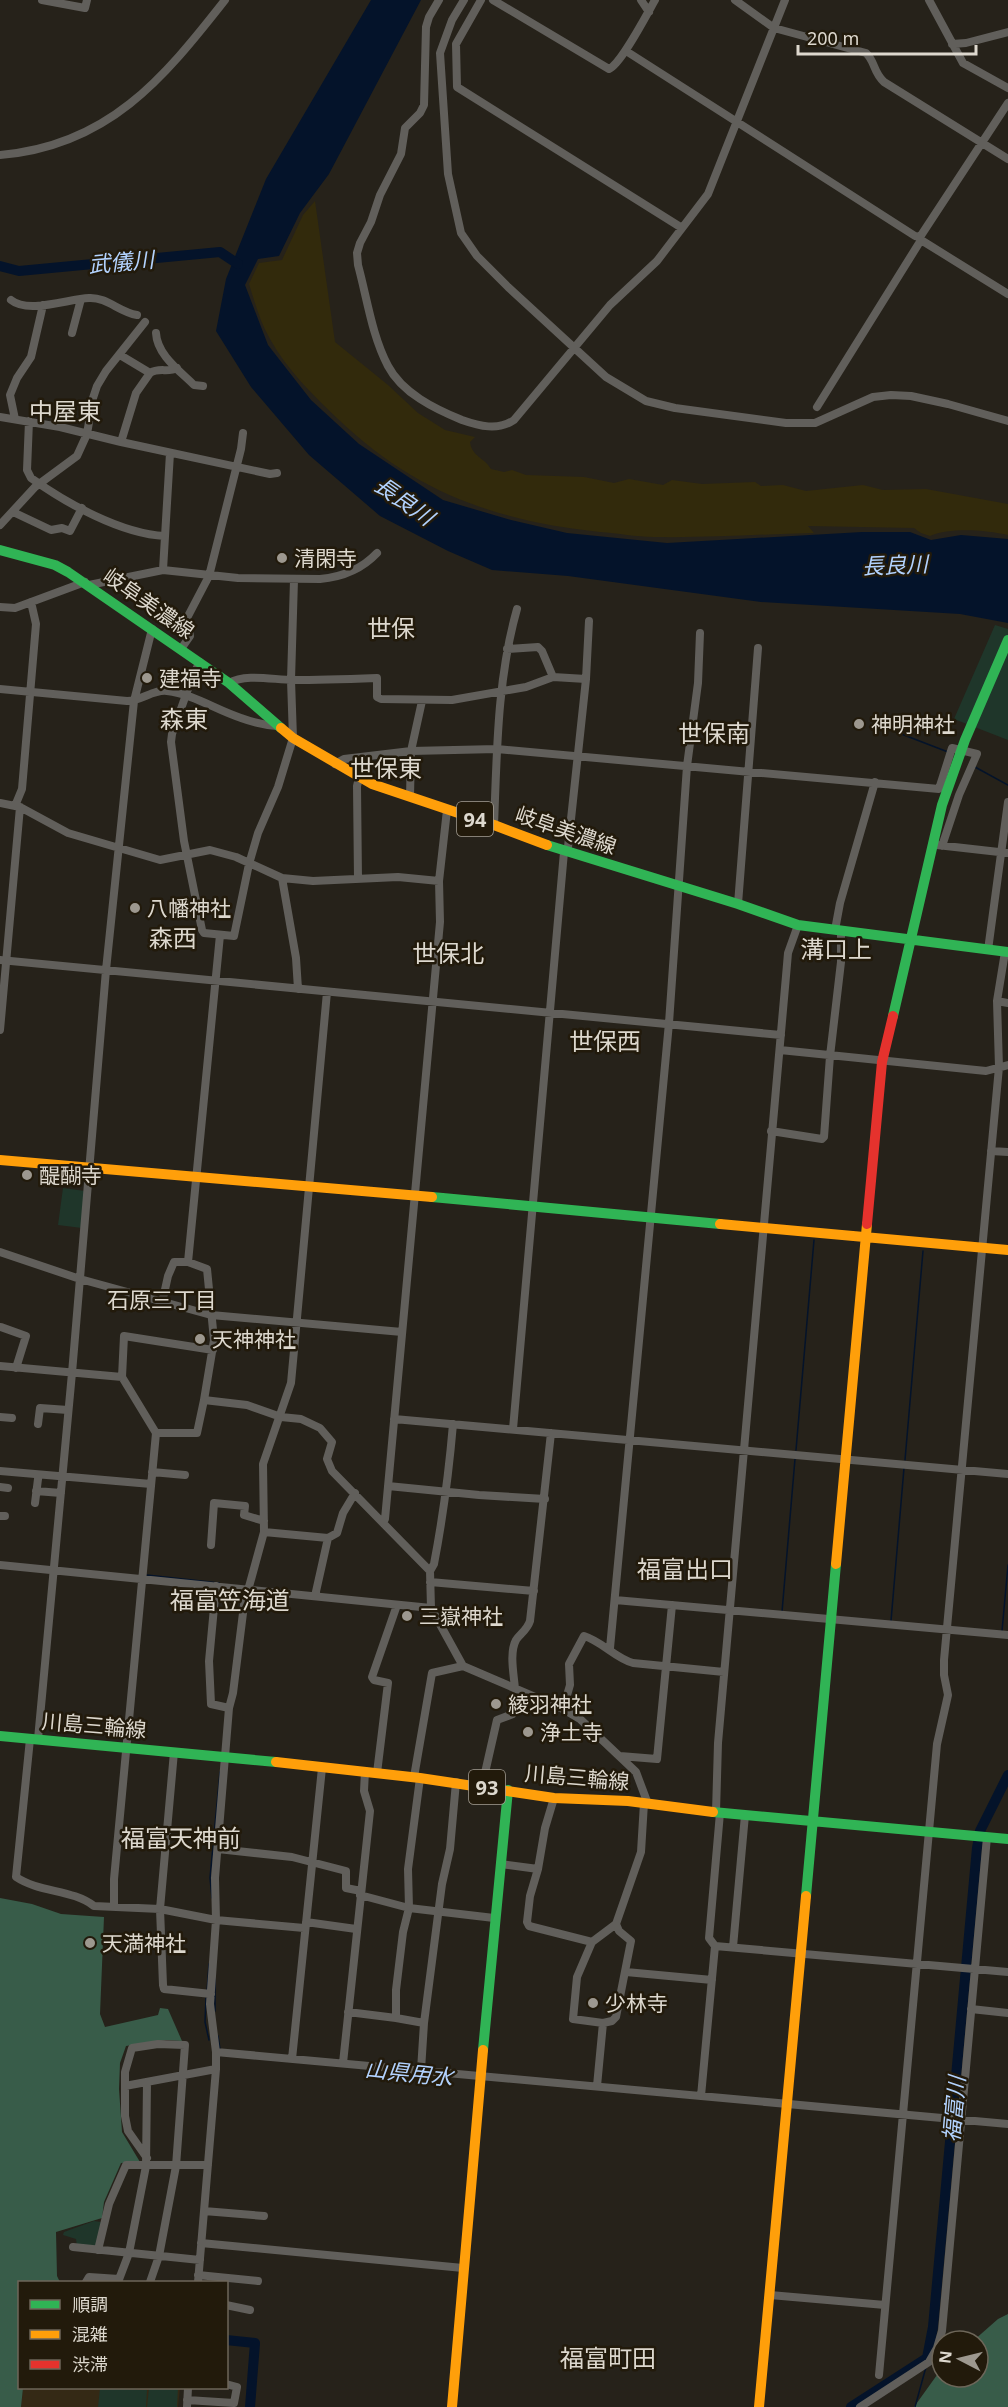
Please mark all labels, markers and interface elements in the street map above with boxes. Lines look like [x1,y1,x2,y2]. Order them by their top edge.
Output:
scale bar [798,18,976,56]
text: 200 m [807,26,859,50]
water label: 武儀川 [87,243,157,279]
district label: 中屋東 [29,394,101,427]
water label: 長良川 [369,469,442,532]
place label: 清閑寺 [294,544,357,572]
water label: 長良川 [861,548,930,580]
marker: 清閑寺 [275,551,289,565]
street label: 岐阜美濃線 [98,561,200,645]
district label: 世保 [367,611,415,644]
place label: 建福寺 [159,664,222,692]
marker: 建福寺 [140,671,154,685]
district label: 森東 [160,702,208,735]
place label: 神明神社 [871,710,955,738]
district label: 世保南 [678,716,750,749]
marker: 神明神社 [852,717,866,731]
district label: 世保東 [350,751,422,784]
street label: 岐阜美濃線 [512,800,620,860]
road number: 94 [457,802,493,836]
place label: 八幡神社 [147,894,231,922]
marker: 八幡神社 [128,901,142,915]
district label: 森西 [149,921,197,954]
district label: 溝口上 [800,932,872,965]
district label: 世保北 [412,936,484,969]
district label: 世保西 [569,1024,641,1057]
place label: 醍醐寺 [39,1161,102,1189]
marker: 醍醐寺 [20,1168,34,1182]
district label: 石原三丁目 [107,1284,217,1314]
place label: 天神神社 [212,1325,296,1353]
marker: 天神神社 [193,1332,207,1346]
district label: 福富出口 [637,1552,733,1585]
district label: 福富笠海道 [170,1583,290,1616]
place label: 三嶽神社 [419,1602,503,1630]
marker: 三嶽神社 [400,1609,414,1623]
place label: 綾羽神社 [508,1690,592,1718]
marker: 綾羽神社 [489,1697,503,1711]
street label: 川島三輪線 [40,1706,148,1744]
place label: 浄土寺 [540,1718,603,1746]
marker: 浄土寺 [521,1725,535,1739]
street label: 川島三輪線 [523,1758,631,1796]
road number: 93 [469,1770,505,1804]
district label: 福富天神前 [121,1821,241,1854]
place label: 天満神社 [102,1929,186,1957]
marker: 天満神社 [83,1936,97,1950]
place label: 少林寺 [605,1989,668,2017]
marker: 少林寺 [586,1996,600,2010]
water label: 山県用水 [364,2052,456,2092]
water label: 福富川 [935,2073,971,2143]
legend [18,2281,228,2389]
text: 順調 [72,2292,108,2316]
text: 混雑 [72,2322,108,2346]
north arrow [930,2329,990,2389]
district label: 福富町田 [560,2341,656,2374]
text: N [933,2349,957,2365]
text: 渋滞 [72,2352,108,2376]

